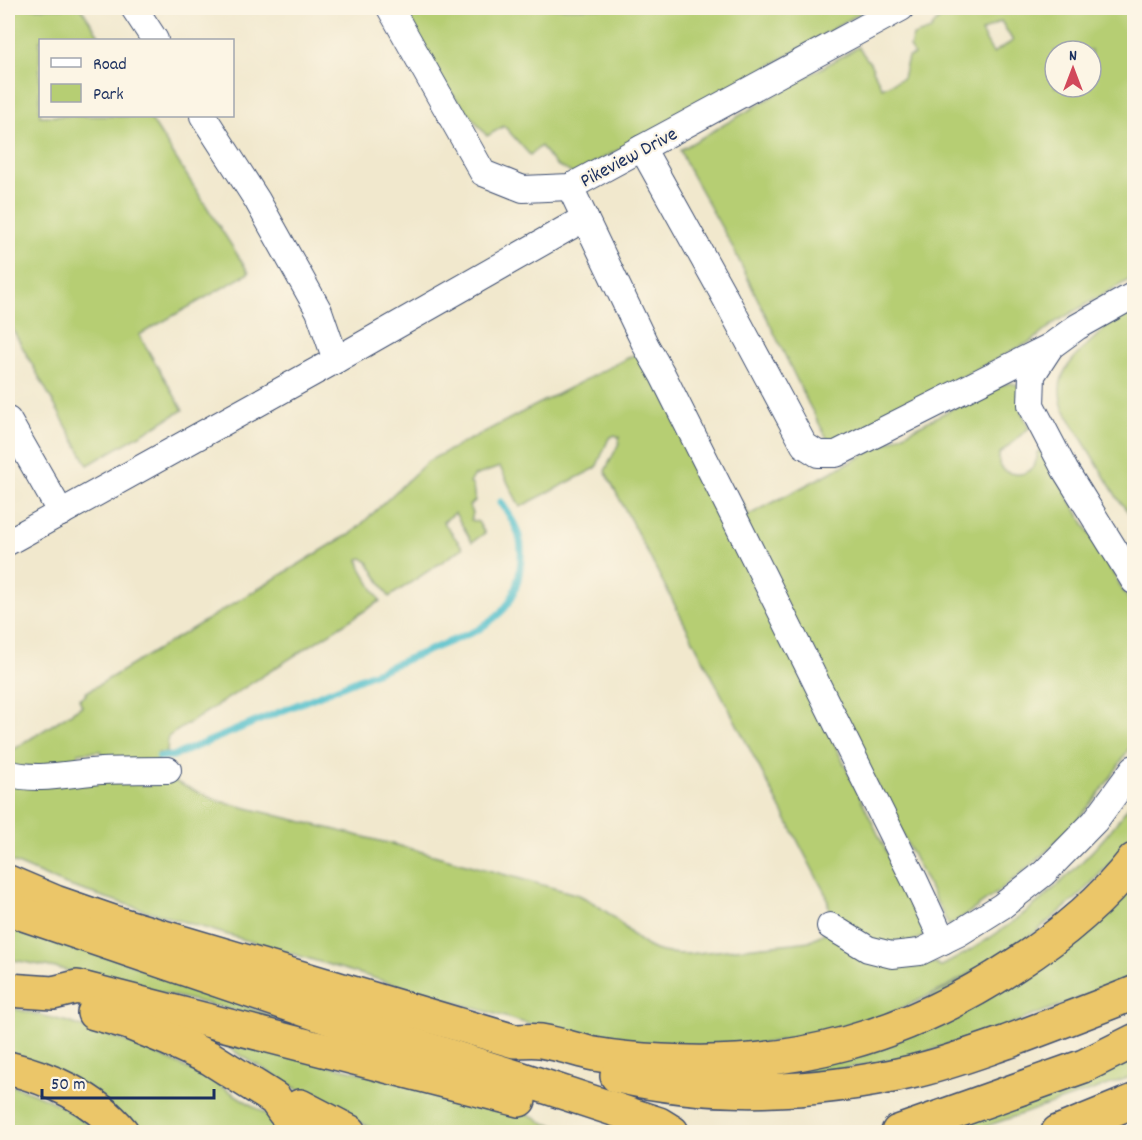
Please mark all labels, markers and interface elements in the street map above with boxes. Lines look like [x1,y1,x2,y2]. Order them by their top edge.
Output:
legend [39,39,234,117]
north arrow [1043,39,1103,99]
text: N [1069,45,1077,68]
text: Road [93,53,127,78]
text: Park [93,83,124,108]
street label: Pikeview Drive [576,121,683,196]
scale bar [42,1062,214,1100]
text: 50 m [51,1073,86,1098]

